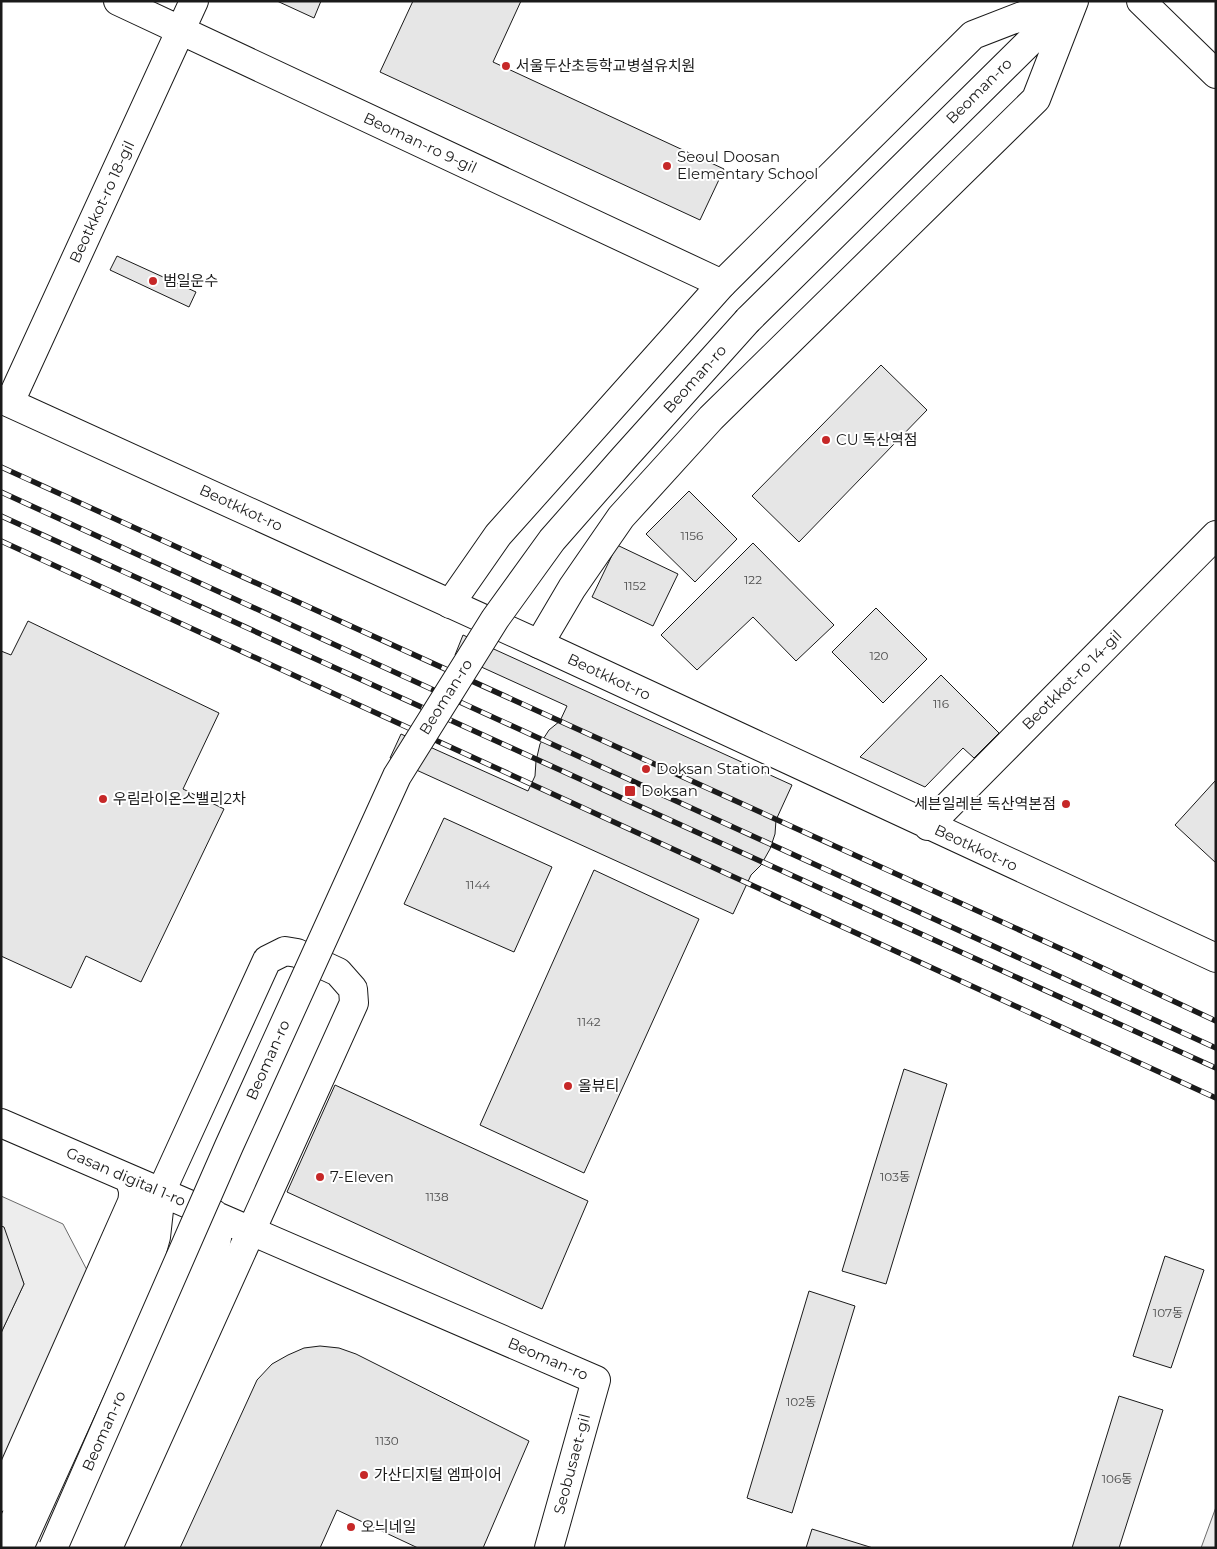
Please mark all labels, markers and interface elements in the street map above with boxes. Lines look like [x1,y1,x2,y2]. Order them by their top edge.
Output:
street label: Beoman-ro [942,54,1016,128]
place label: 서울두산초등학교병설유치원 [516,56,695,75]
marker: 서울두산초등학교병설유치원 [500,60,512,72]
street label: Beoman-ro 9-gil [360,108,480,177]
street label: Beotkkot-ro 18-gil [65,138,138,266]
place label: Seoul Doosan Elementary School [677,147,818,183]
marker: Seoul Doosan Elementary School [661,160,673,172]
place label: 범일운수 [163,271,218,290]
marker: 범일운수 [147,275,159,287]
street label: Beoman-ro [659,340,730,417]
place label: CU 독산역점 [836,430,918,449]
marker: CU 독산역점 [820,434,832,446]
street label: Beotkkot-ro [197,480,286,535]
house number: 1156 [681,528,703,543]
house number: 122 [744,572,762,587]
house number: 1152 [624,578,646,593]
street label: Beotkkot-ro 14-gil [1018,626,1126,734]
house number: 120 [869,648,889,663]
street label: Beotkkot-ro [565,649,654,704]
street label: Beoman-ro [415,655,476,738]
house number: 116 [933,696,949,711]
place label: Doksan Station [656,759,770,778]
marker: Doksan Station [640,763,652,775]
place label: Doksan [641,781,698,800]
marker: Doksan [623,784,637,798]
place label: 우림라이온스밸리2차 [113,789,246,808]
marker: 우림라이온스밸리2차 [97,793,109,805]
place label: 세븐일레븐 독산역본점 [914,794,1056,813]
marker: 세븐일레븐 독산역본점 [1060,798,1072,810]
street label: Beotkkot-ro [932,820,1021,875]
house number: 1144 [466,877,490,892]
house number: 1142 [577,1014,601,1029]
street label: Beoman-ro [241,1017,294,1103]
place label: 올뷰티 [578,1076,619,1095]
marker: 올뷰티 [562,1080,574,1092]
street label: Gasan digital 1-ro [64,1143,189,1210]
place label: 7-Eleven [330,1167,394,1186]
house number: 103동 [880,1169,910,1184]
marker: 7-Eleven [314,1171,326,1183]
house number: 1138 [425,1189,449,1204]
house number: 107동 [1153,1305,1183,1320]
street label: Beoman-ro [505,1333,591,1384]
street label: Beoman-ro [77,1388,130,1474]
house number: 102동 [786,1394,816,1409]
street label: Seobusaet-gil [549,1412,594,1516]
house number: 1130 [375,1433,399,1448]
place label: 가산디지털 엠파이어 [374,1465,502,1484]
marker: 가산디지털 엠파이어 [358,1469,370,1481]
house number: 106동 [1102,1471,1132,1486]
place label: 오늬네일 [361,1517,416,1536]
marker: 오늬네일 [345,1521,357,1533]

